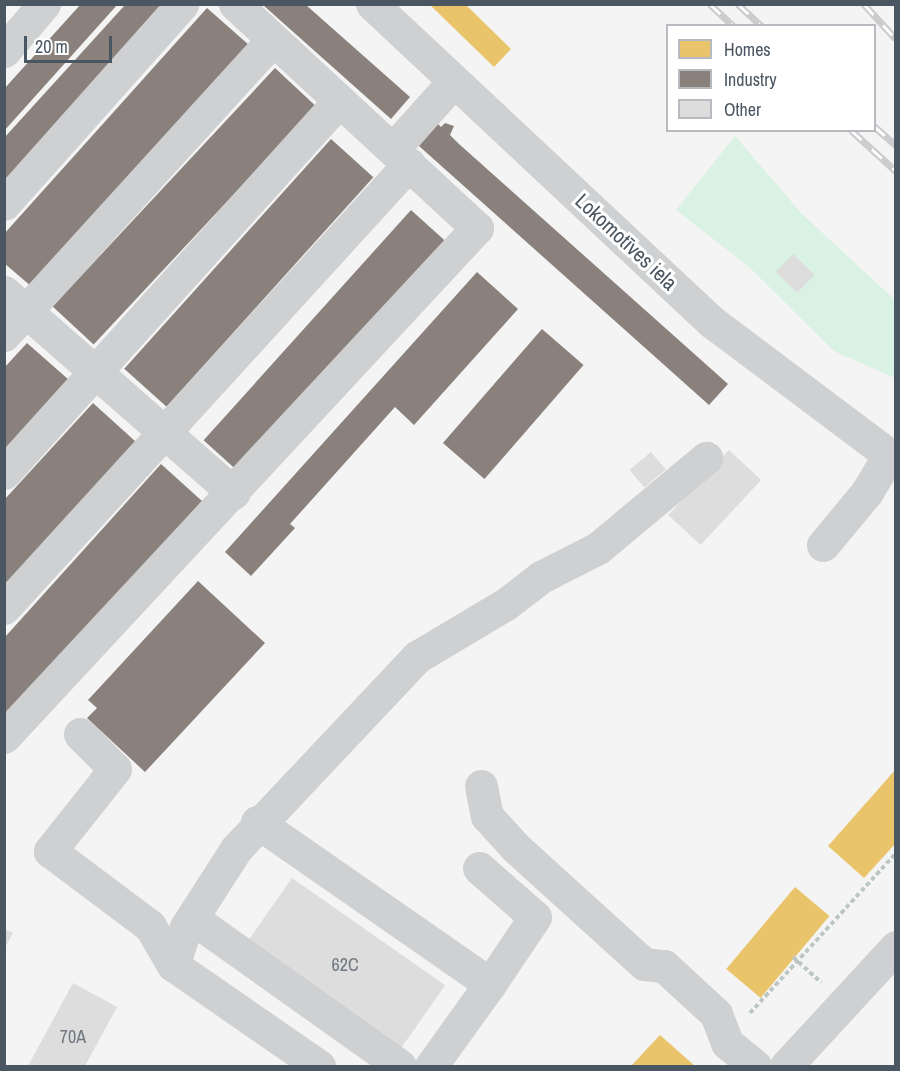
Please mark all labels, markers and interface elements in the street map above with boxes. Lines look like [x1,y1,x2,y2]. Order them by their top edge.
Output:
scale bar [27,24,116,62]
legend [666,24,876,132]
text: 20 m [35,34,68,59]
text: Homes [724,37,771,62]
text: Industry [724,67,777,92]
text: Other [724,97,761,122]
street label: Lokomotīves iela [570,188,682,296]
house number: 62C [331,954,359,976]
house number: 70A [60,1026,86,1048]

